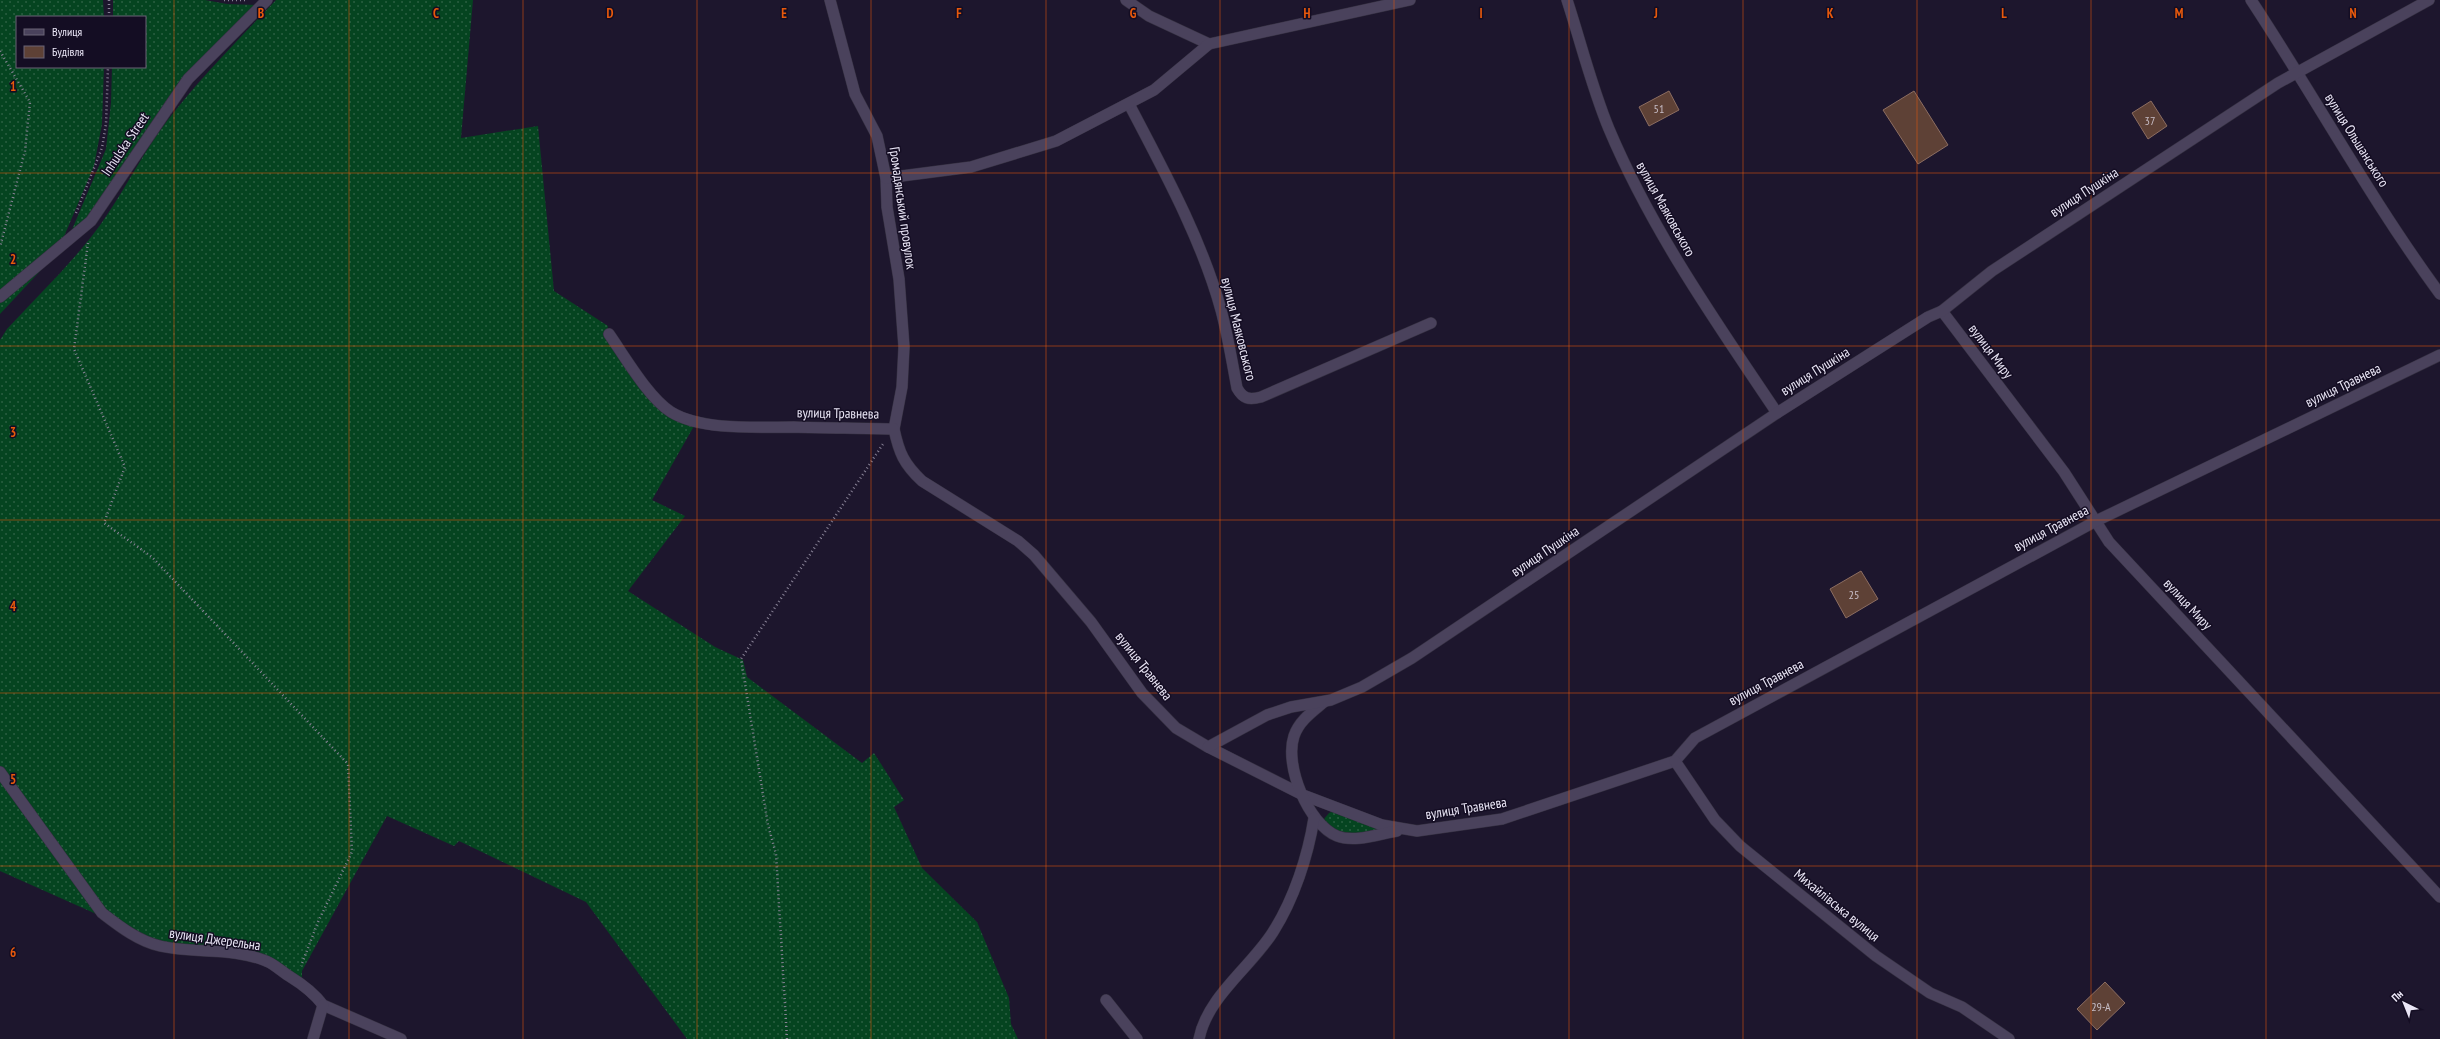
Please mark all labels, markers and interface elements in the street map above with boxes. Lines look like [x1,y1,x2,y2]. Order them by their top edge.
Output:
text: B [258,5,264,22]
text: C [433,5,439,22]
text: D [607,5,614,22]
text: E [781,5,787,22]
text: F [956,5,962,22]
text: G [1130,5,1137,22]
text: H [1304,5,1311,22]
text: I [1479,5,1483,22]
text: J [1653,5,1658,22]
text: K [1827,5,1834,22]
text: L [2001,5,2007,22]
text: M [2175,5,2184,22]
text: N [2349,5,2357,22]
legend [16,16,146,68]
text: Вулиця [52,24,82,39]
text: Будівля [52,44,84,59]
text: 1 [10,78,16,95]
street label: вулиця Ольшанського [2321,90,2393,190]
house number: 51 [1654,101,1664,116]
street label: Inhulska Street [97,109,153,179]
house number: 37 [2145,113,2155,128]
street label: Громадянський провулок [885,146,921,271]
street label: вулиця Маяковського [1633,158,1699,260]
street label: вулиця Пушкіна [2046,163,2122,221]
text: 2 [10,251,16,268]
street label: вулиця Маяковського [1217,276,1261,382]
street label: вулиця Миру [1965,320,2018,382]
street label: вулиця Пушкіна [1777,343,1853,399]
street label: вулиця Травнева [2302,359,2384,411]
street label: вулиця Травнева [797,403,879,423]
text: 3 [10,424,16,441]
street label: вулиця Травнева [2010,501,2092,555]
street label: вулиця Пушкіна [1508,522,1582,580]
street label: вулиця Миру [2160,575,2217,634]
house number: 25 [1849,587,1859,602]
text: 4 [10,598,17,615]
street label: вулиця Травнева [1112,628,1176,704]
street label: вулиця Травнева [1725,655,1807,709]
text: 5 [10,771,16,788]
street label: вулиця Травнева [1424,793,1508,823]
street label: Михайлівська вулиця [1790,865,1884,945]
street label: вулиця Джерельна [168,924,262,954]
text: 6 [10,944,16,961]
north arrow [2384,983,2424,1023]
text: Пн [2389,987,2406,1004]
house number: 29-А [2091,999,2111,1014]

